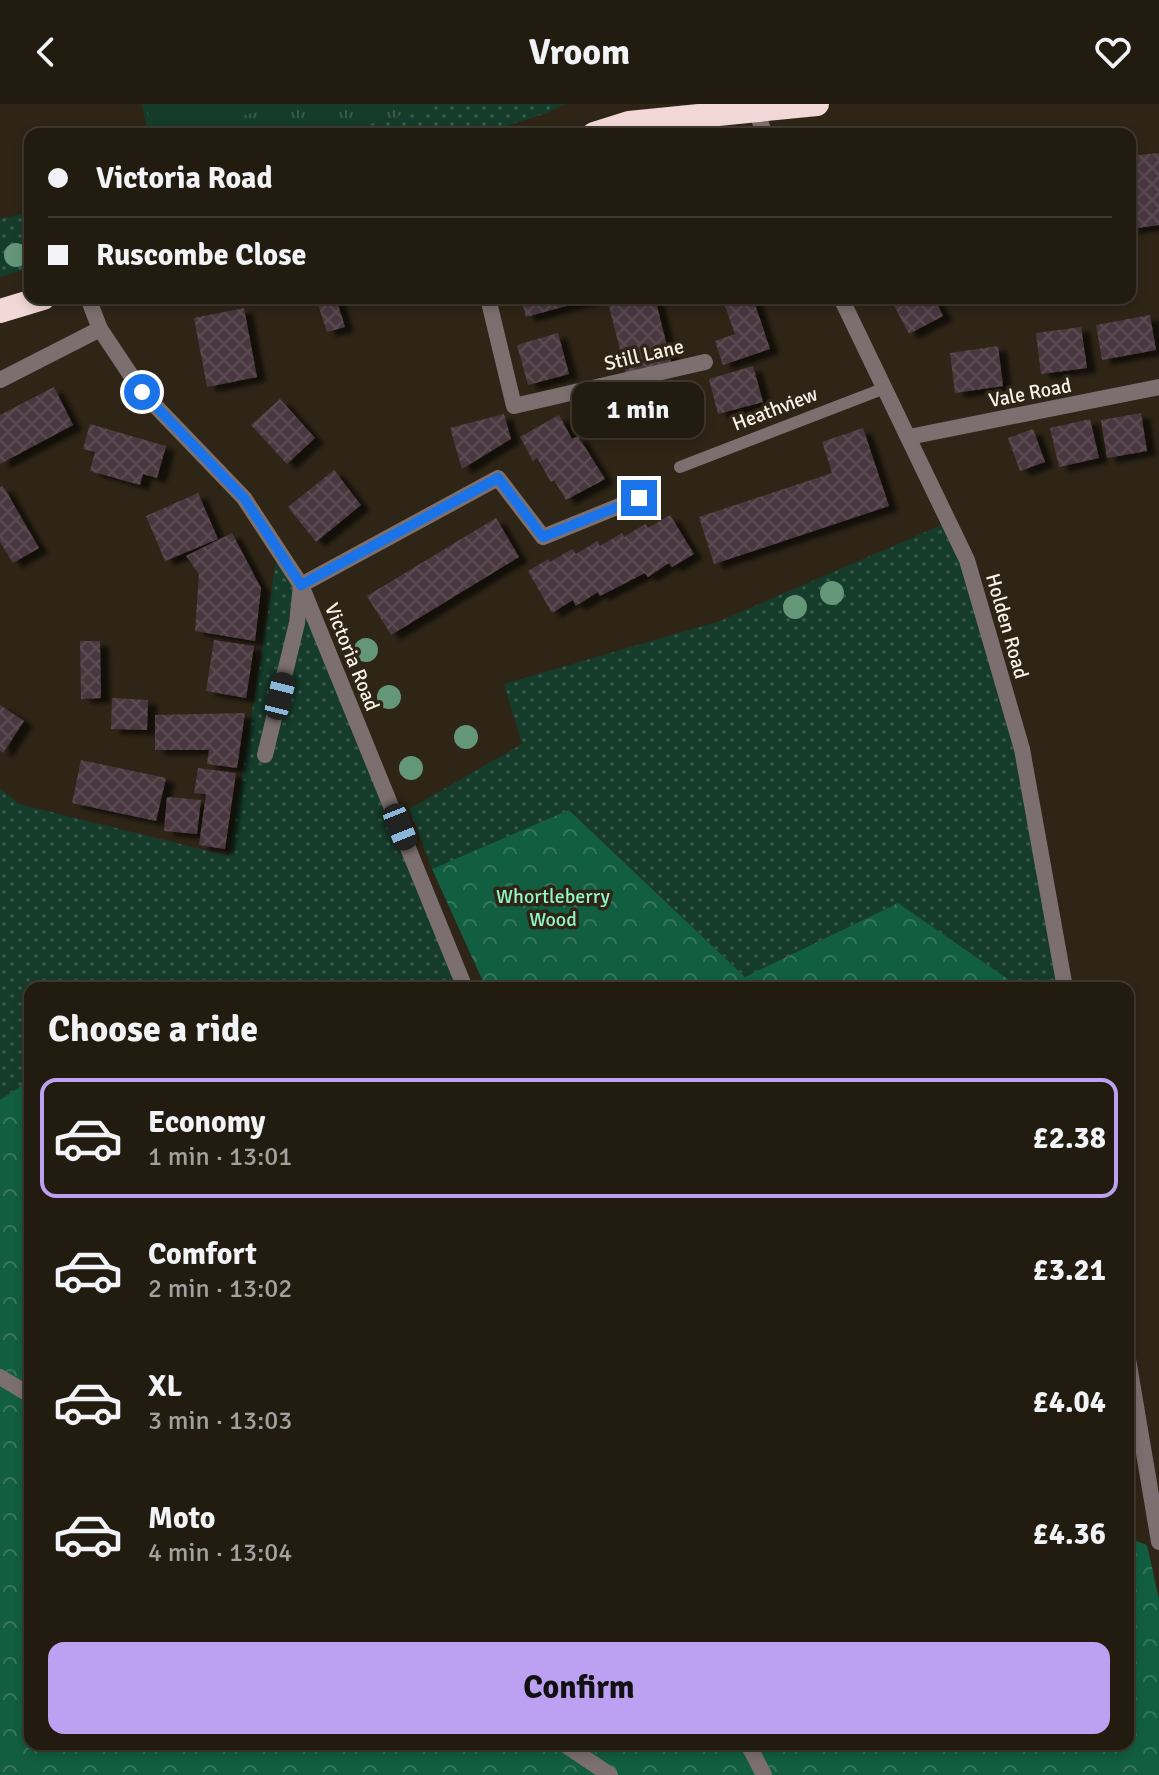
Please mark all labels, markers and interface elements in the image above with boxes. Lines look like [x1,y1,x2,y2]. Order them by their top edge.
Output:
icon: back [24,30,68,74]
text: Vroom [529,30,630,75]
icon: heart [1091,30,1135,74]
text: Victoria Road [96,160,273,197]
text: Ruscombe Close [96,237,306,274]
street label: Still Lane [602,334,686,376]
street label: Vale Road [987,373,1073,413]
route start [124,374,160,410]
street label: Heathview [729,381,822,437]
callout: 1 min [573,382,705,438]
text: 1 min [607,394,669,426]
route end [621,480,657,516]
street label: Holden Road [980,570,1034,682]
street label: Victoria Road [319,599,385,715]
car [263,670,297,722]
car [380,800,420,854]
park label: Whortleberry Wood [496,884,611,932]
text: Choose a ride [48,1007,258,1052]
icon: car [52,1102,124,1174]
text: Economy [148,1104,265,1141]
text: £2.38 [1033,1120,1106,1157]
text: 1 min · 13:01 [148,1141,292,1173]
icon: car [52,1234,124,1306]
text: Comfort [148,1236,257,1273]
text: £3.21 [1033,1252,1106,1289]
text: 2 min · 13:02 [148,1273,292,1305]
icon: car [52,1366,124,1438]
text: XL [148,1368,182,1405]
text: £4.04 [1033,1384,1106,1421]
text: 3 min · 13:03 [148,1405,292,1437]
icon: car [52,1498,124,1570]
text: Moto [148,1500,215,1537]
text: £4.36 [1033,1516,1106,1553]
text: 4 min · 13:04 [148,1537,292,1569]
button: Confirm [48,1642,1110,1734]

